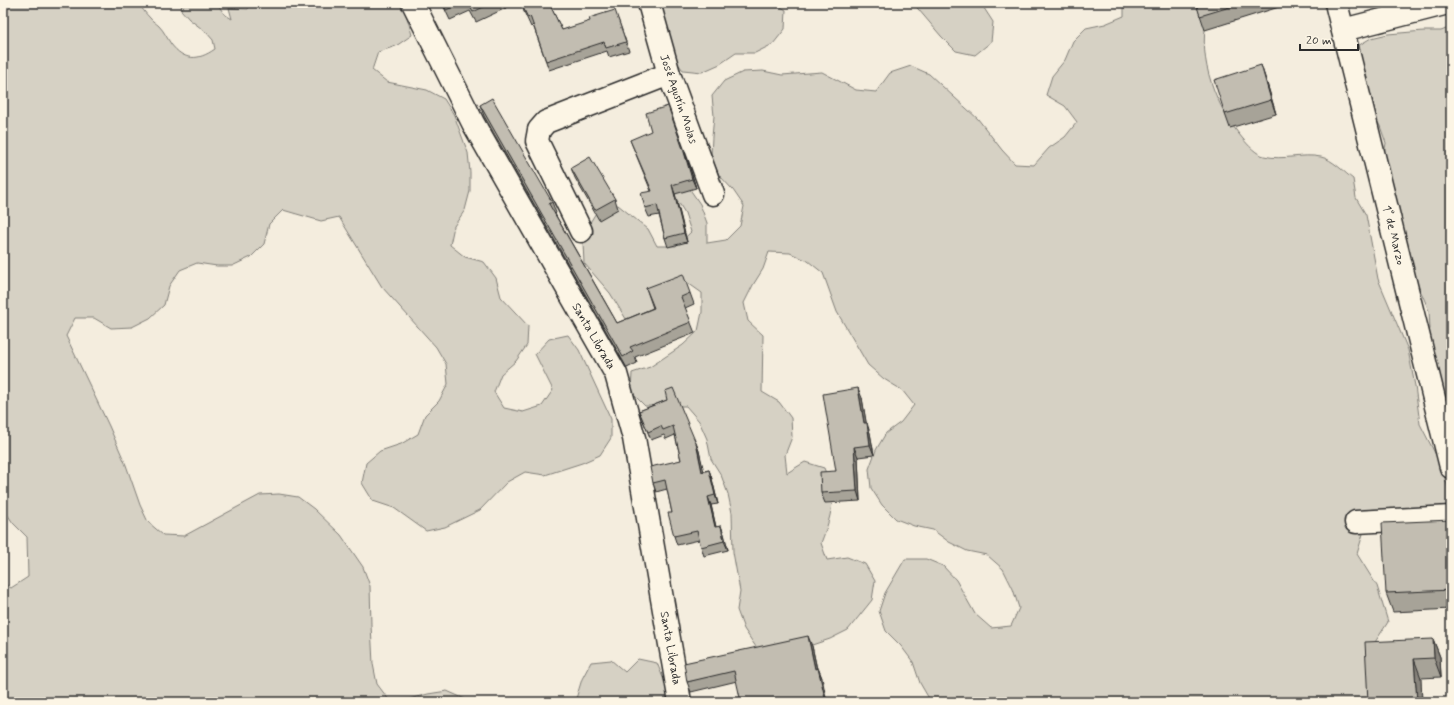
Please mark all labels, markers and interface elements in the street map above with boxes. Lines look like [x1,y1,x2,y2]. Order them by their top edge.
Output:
scale bar [1300,26,1358,52]
text: 20 m [1306,33,1332,49]
street label: José Agustín Molas [655,52,701,147]
street label: 1° de Marzo [1378,204,1408,267]
street label: Santa Librada [568,300,619,373]
street label: Santa Librada [656,610,684,686]

